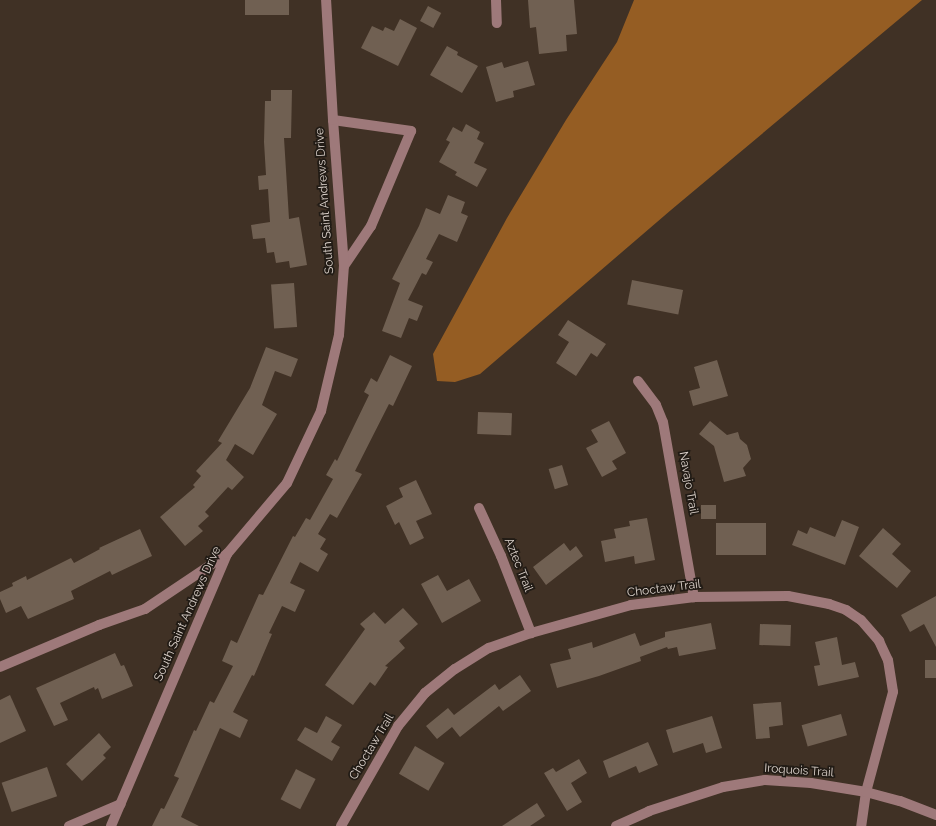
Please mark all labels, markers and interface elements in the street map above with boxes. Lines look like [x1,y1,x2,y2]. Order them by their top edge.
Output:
street label: South Saint Andrews Drive [313,127,337,275]
street label: Navajo Trail [675,450,701,516]
street label: Aztec Trail [501,536,535,594]
street label: South Saint Andrews Drive [152,544,224,684]
street label: Choctaw Trail [626,577,702,601]
street label: Choctaw Trail [347,711,397,783]
street label: Iroquois Trail [764,761,834,781]

